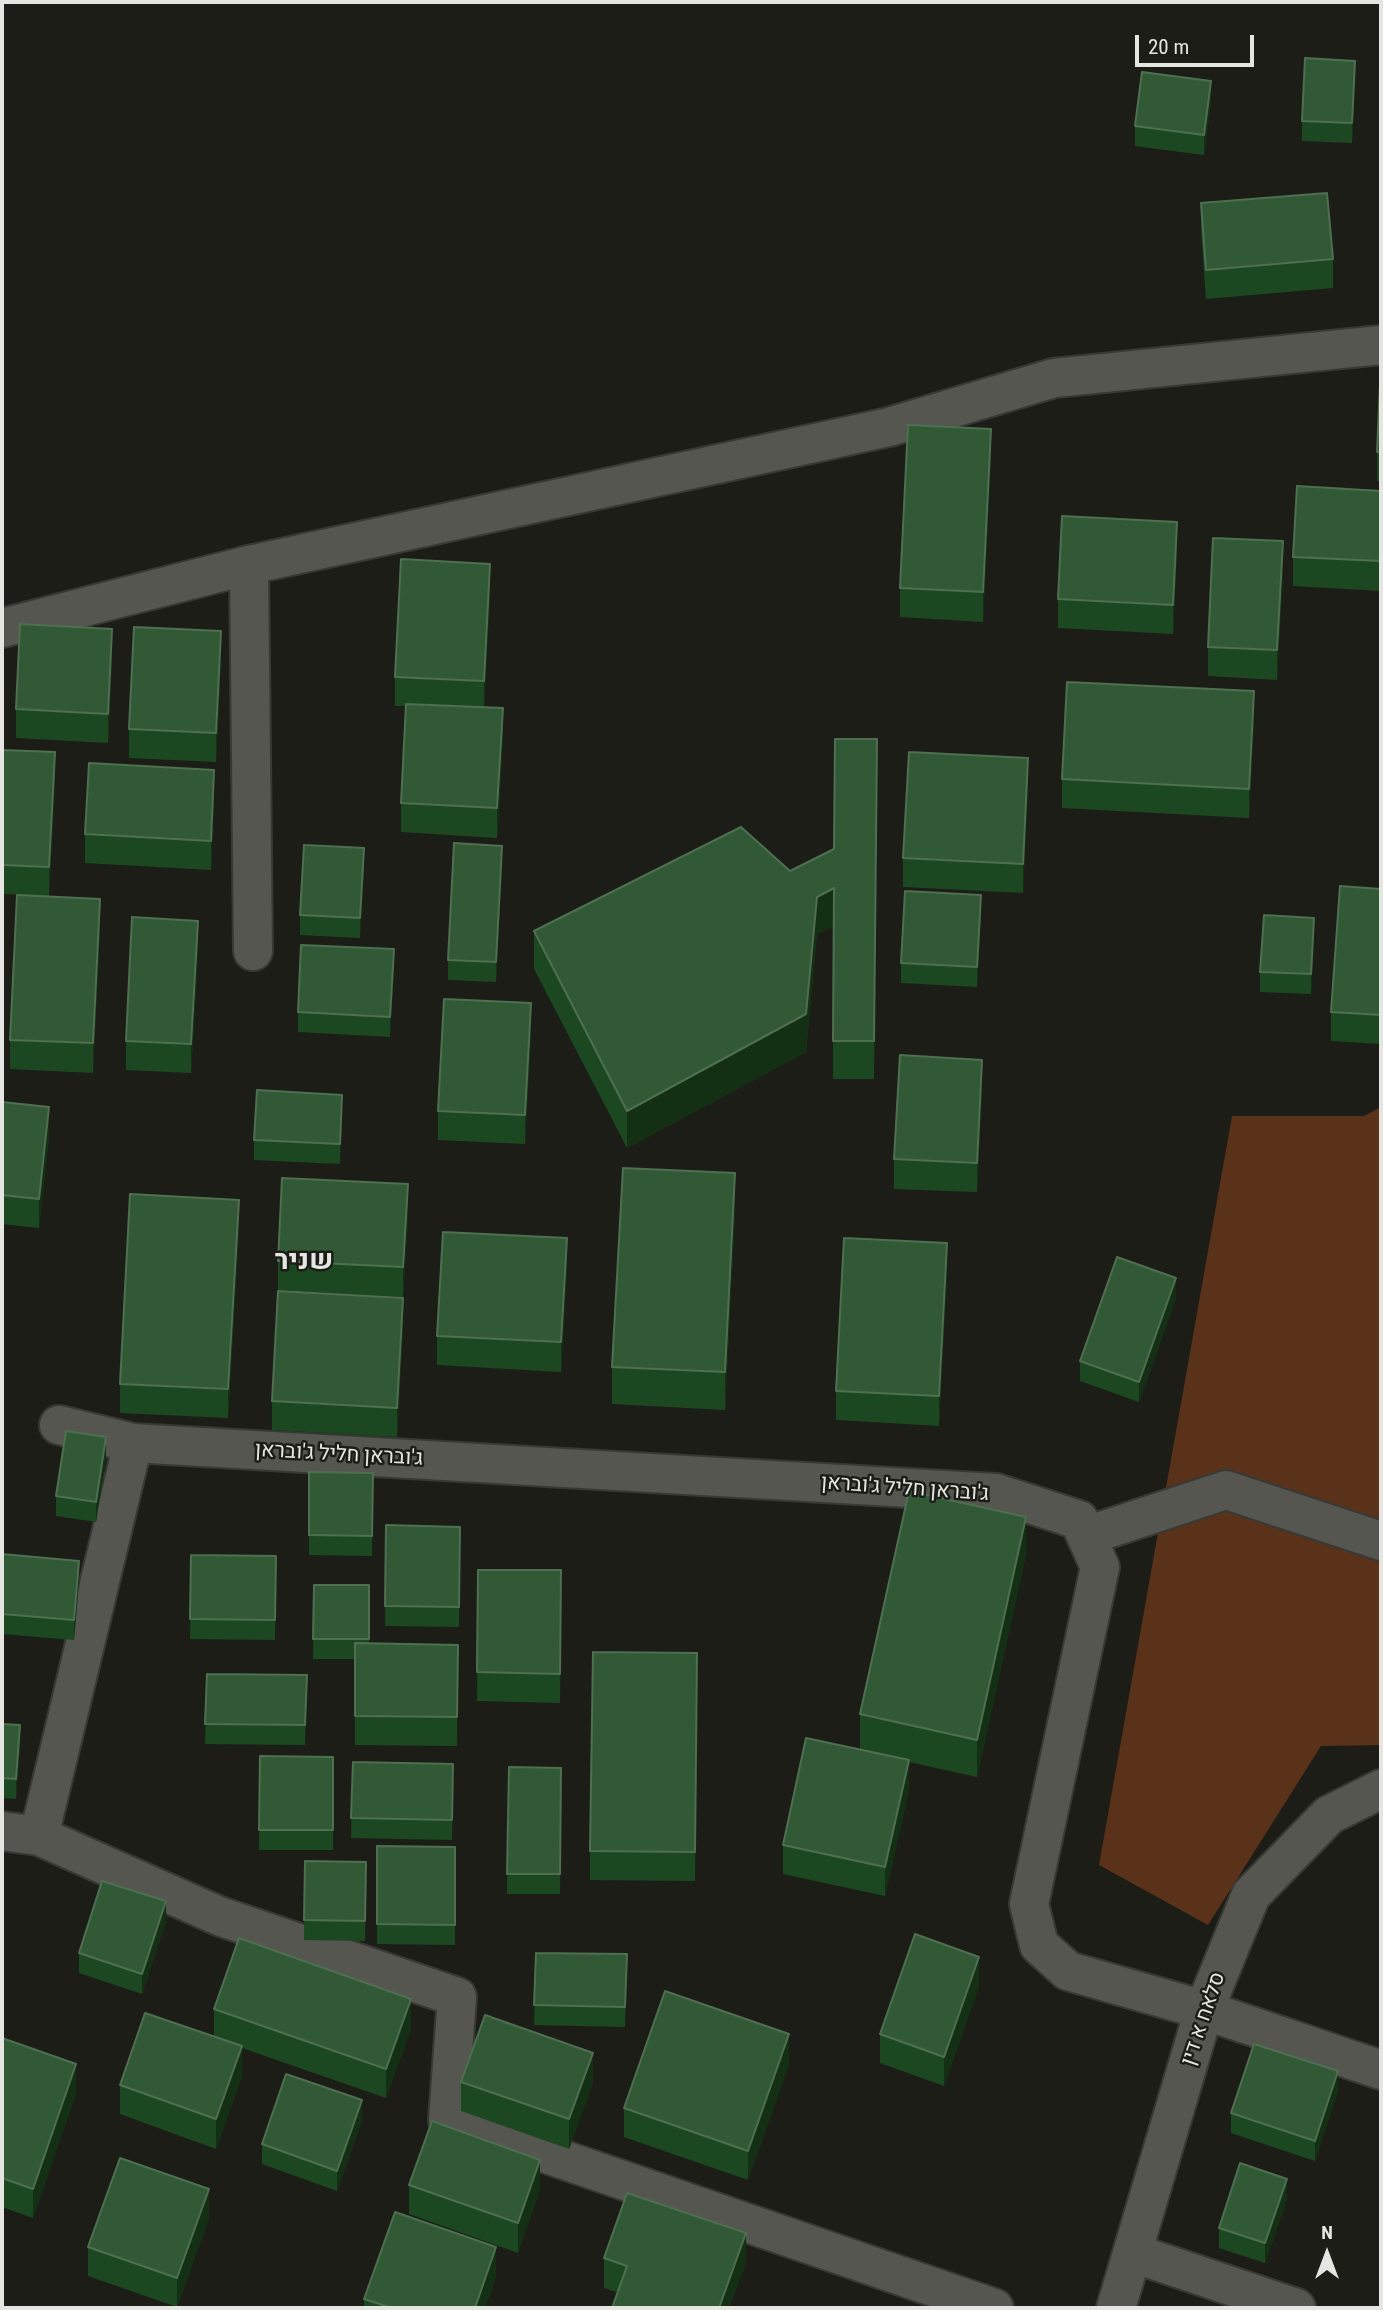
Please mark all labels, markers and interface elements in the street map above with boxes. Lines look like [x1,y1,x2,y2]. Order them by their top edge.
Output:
scale bar [1138,21,1257,65]
text: 20 m [1148,35,1189,59]
district label: שניר [275,1245,333,1279]
street label: ג'ובראן חליל ג'ובראן [254,1438,424,1472]
street label: ג'ובראן חליל ג'ובראן [820,1471,990,1507]
street label: סלאח א דין [1176,1969,1232,2069]
north arrow [1292,2219,1362,2289]
text: N [1321,2221,1333,2244]

